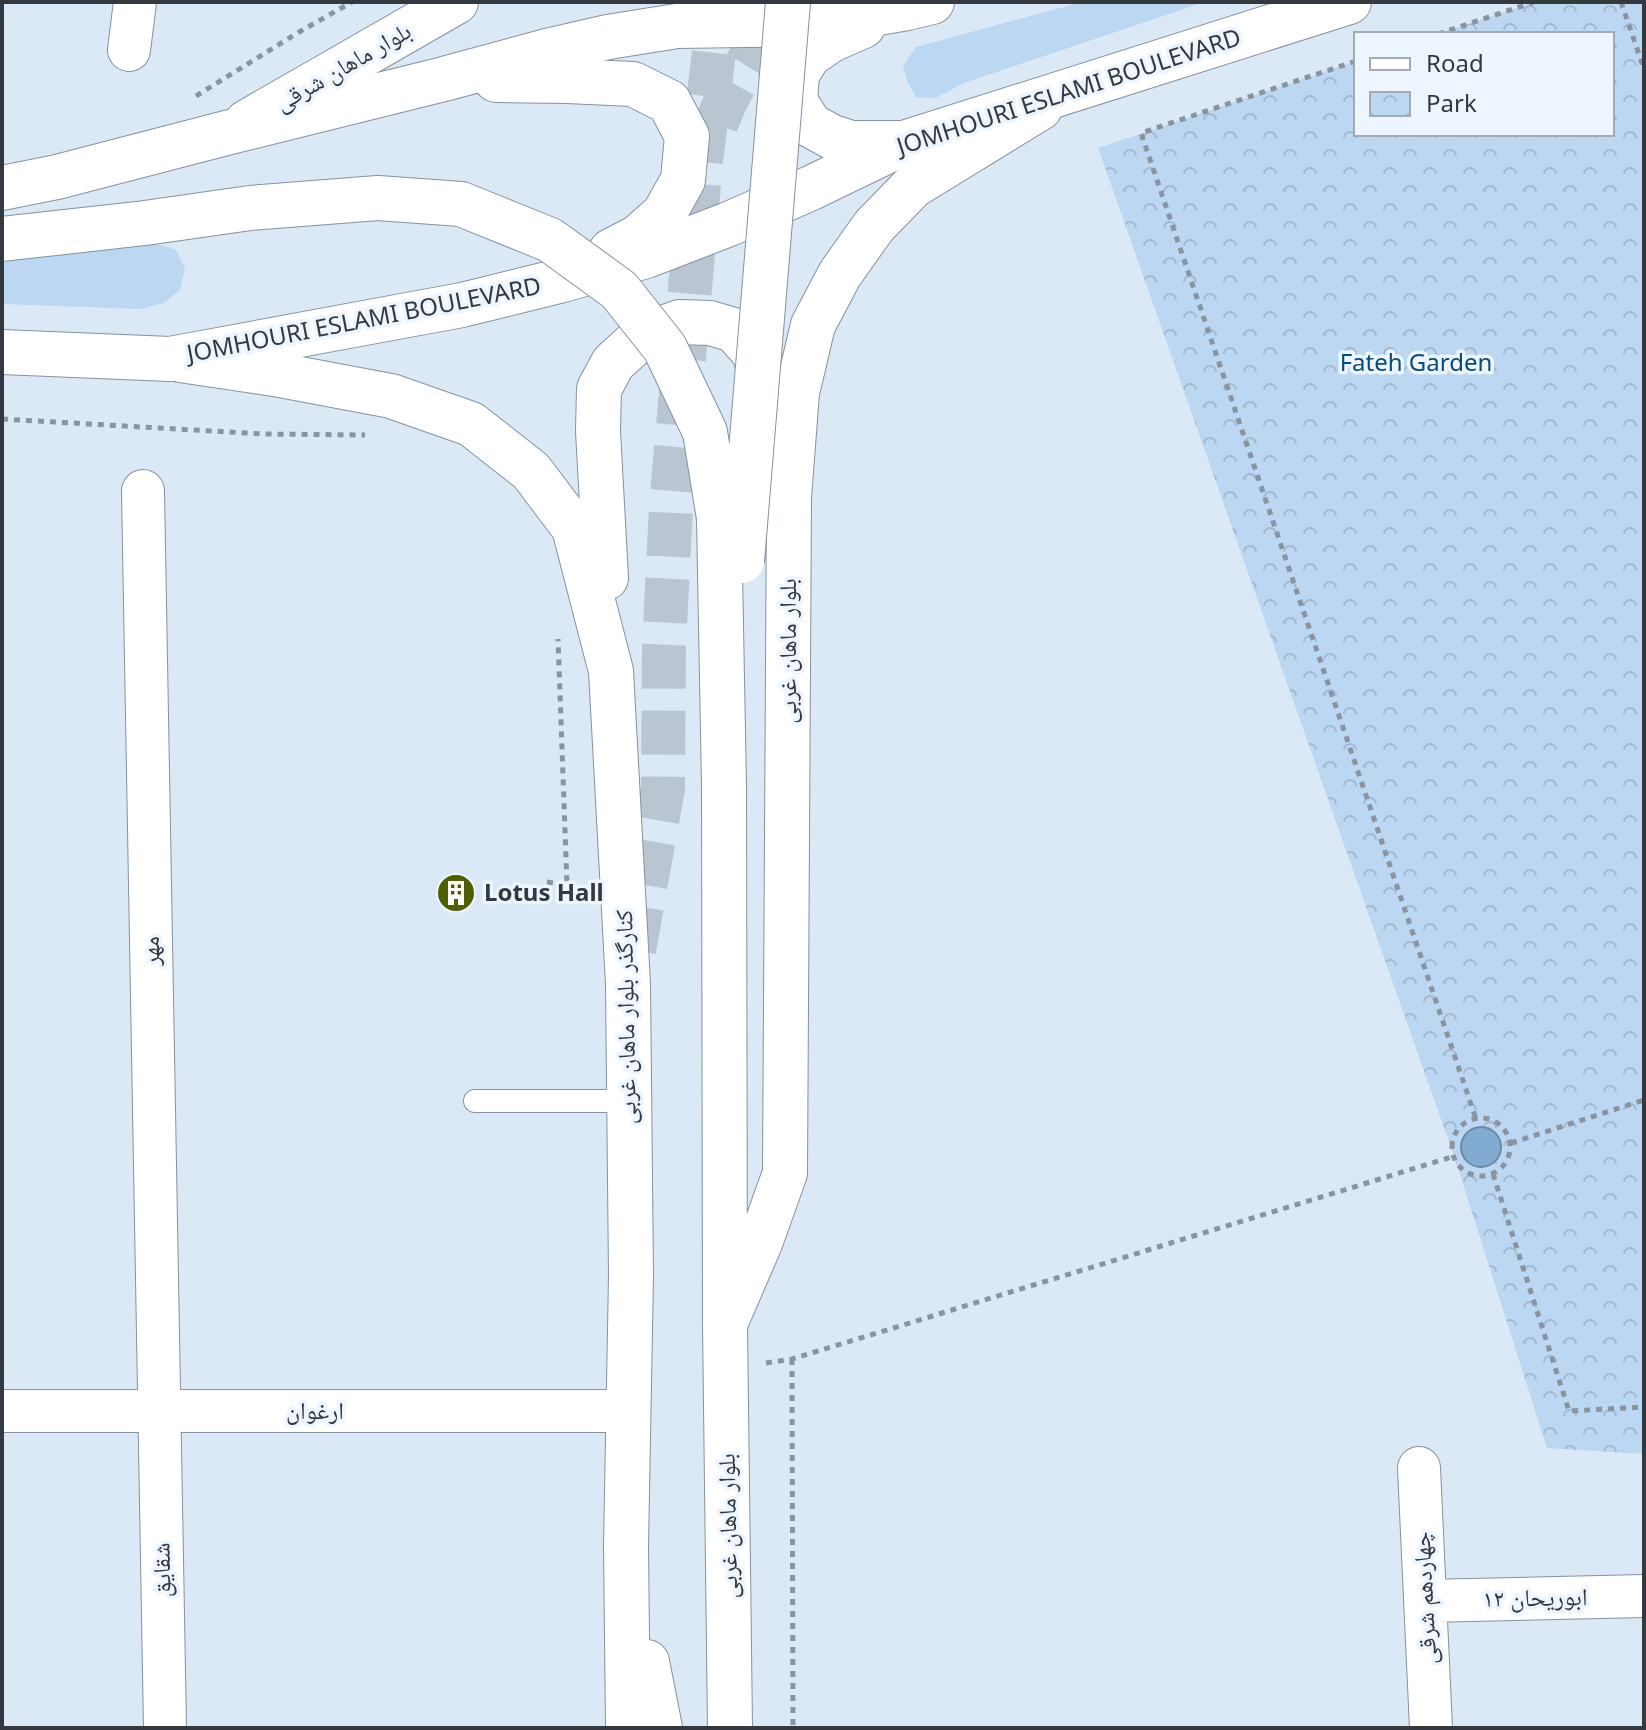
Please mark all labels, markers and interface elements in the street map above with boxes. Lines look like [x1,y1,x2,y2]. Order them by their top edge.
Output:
street label: بلوار ماهان شرقی [268,13,417,118]
street label: JOMHOURI ESLAMI BOULEVARD [890,19,1245,163]
legend [1354,32,1614,136]
text: Road [1426,46,1484,79]
text: Park [1426,86,1477,119]
street label: JOMHOURI ESLAMI BOULEVARD [182,268,544,369]
park label: Fateh Garden [1340,345,1492,378]
street label: بلوار ماهان غربی [770,578,803,724]
building icon: Lotus Hall [435,872,477,914]
place label: Lotus Hall [484,875,604,908]
street label: کنارگذر بلوار ماهان غربی [606,909,643,1125]
street label: مهر [133,936,166,967]
street label: ارغوان [286,1393,344,1426]
street label: بلوار ماهان غربی [709,1453,744,1599]
street label: چهاردهم شرقی [1404,1531,1444,1665]
street label: شقایق [144,1542,177,1598]
street label: ابوریحان ۱۲ [1482,1579,1588,1614]

